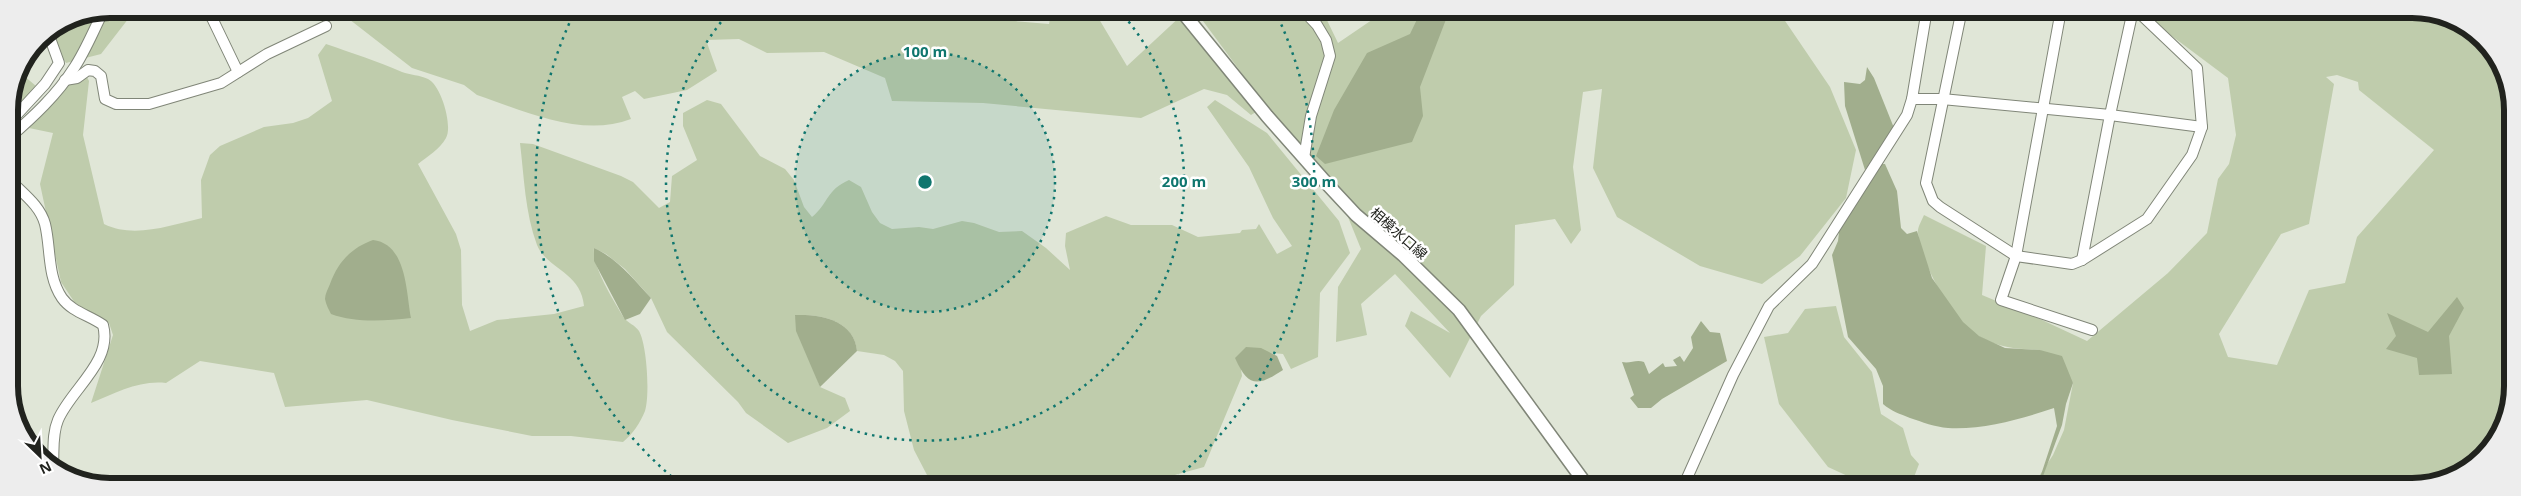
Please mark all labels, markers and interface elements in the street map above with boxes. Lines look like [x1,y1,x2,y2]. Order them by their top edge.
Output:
text: 100 m [903,41,947,61]
text: 200 m [1162,171,1206,191]
text: 300 m [1292,171,1336,191]
centre of rings [916,173,934,191]
street label: 相模水口線 [1366,203,1432,263]
north arrow [15,431,65,481]
text: N [37,457,55,479]

